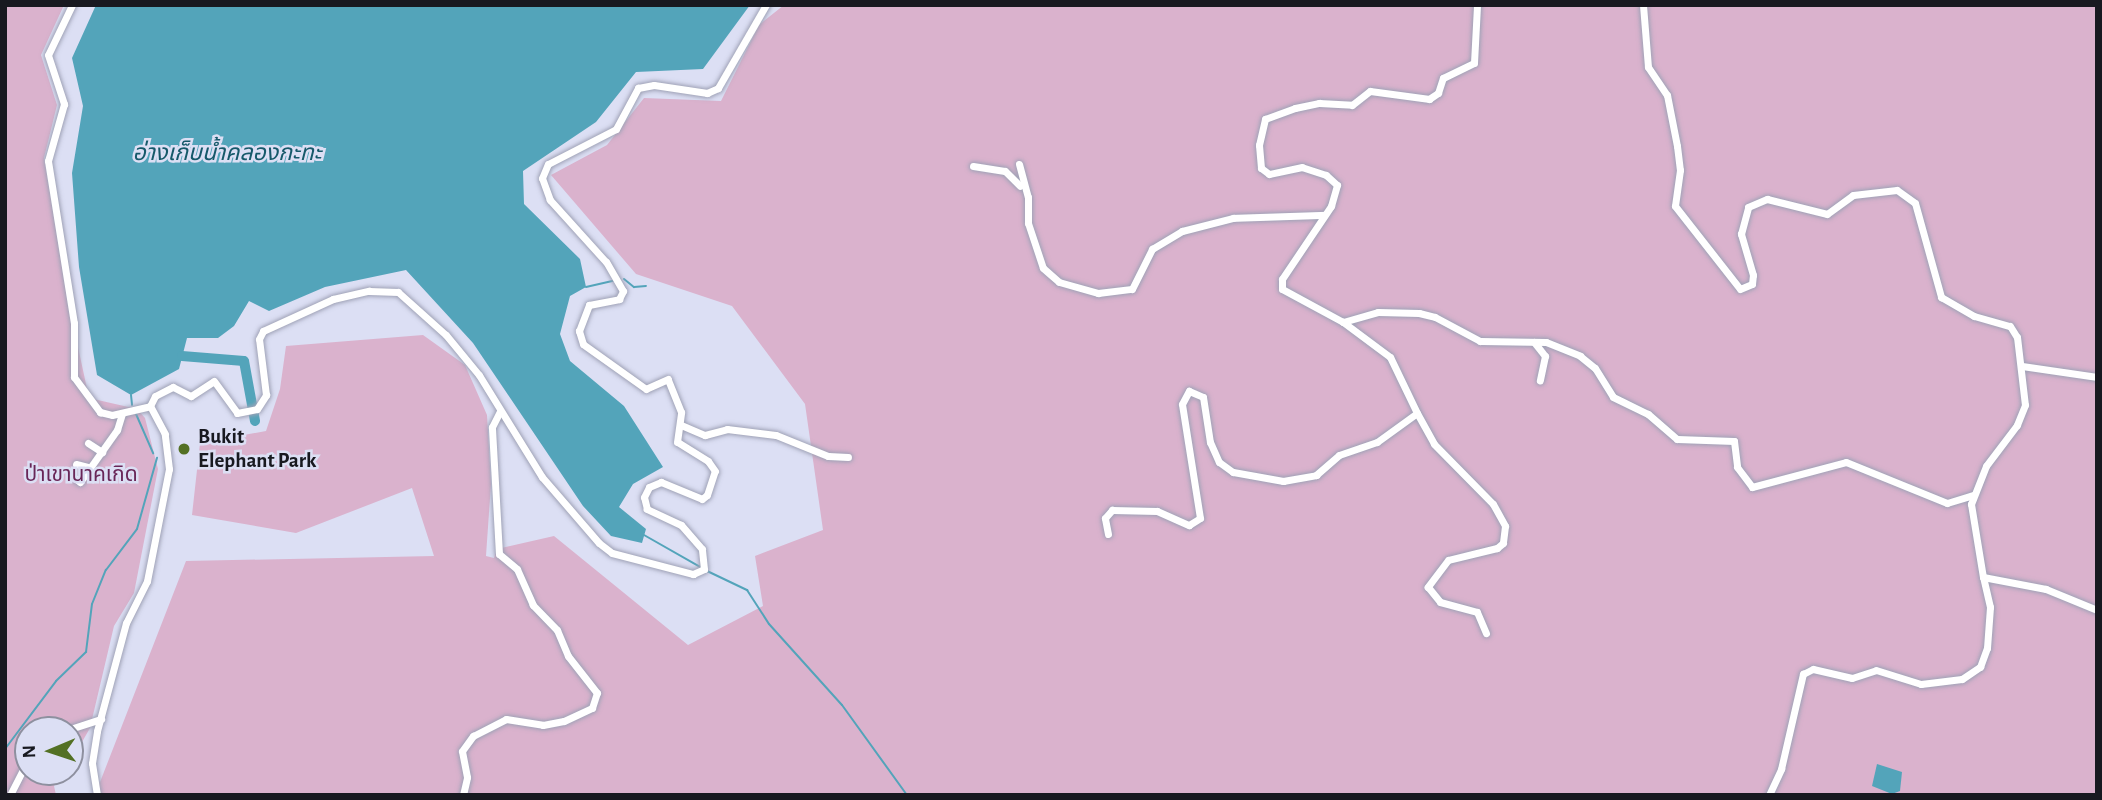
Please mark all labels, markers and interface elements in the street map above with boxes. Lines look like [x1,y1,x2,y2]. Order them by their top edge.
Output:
water label: อ่างเก็บน้ำคลองกะทะ [133,140,321,168]
place label: Bukit Elephant Park [198,424,316,474]
marker: Bukit Elephant Park [176,441,192,457]
park label: ป่าเขานาคเกิด [24,462,138,488]
north arrow [14,716,84,786]
text: N [20,745,39,759]

